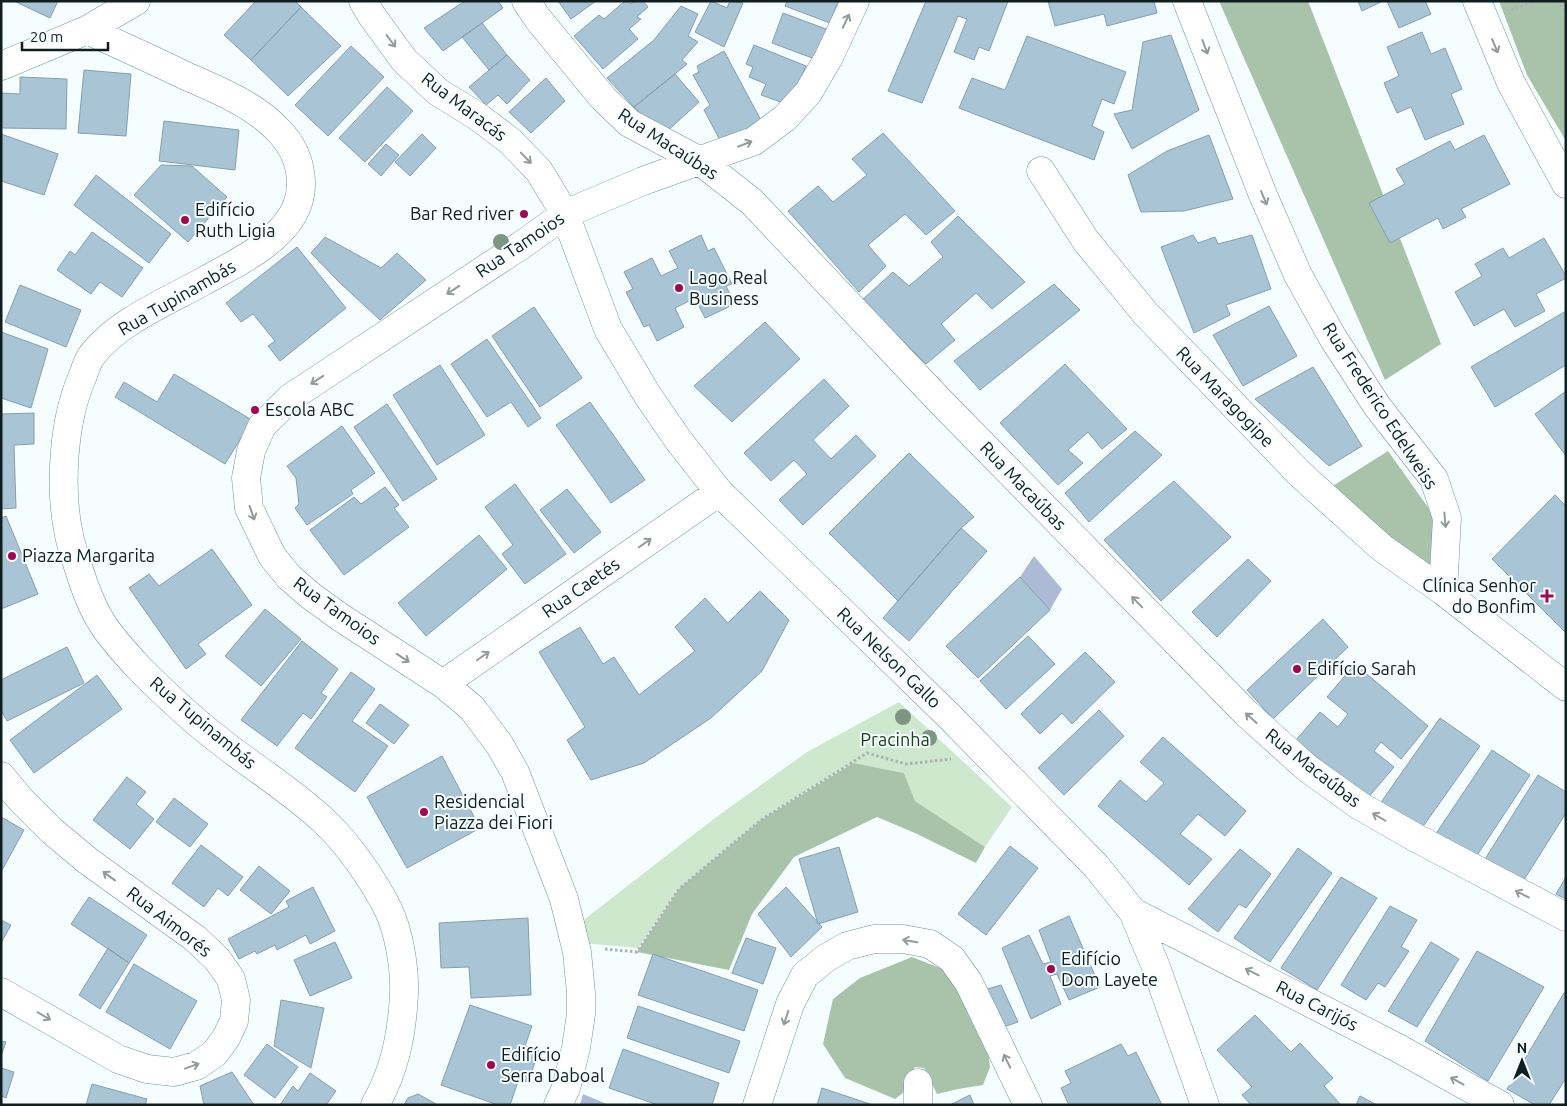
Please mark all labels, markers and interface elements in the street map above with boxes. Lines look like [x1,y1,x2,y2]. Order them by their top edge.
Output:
one-way arrow [841,14,851,29]
scale bar [22,20,109,52]
text: 20 m [30,28,63,45]
one-way arrow [385,34,396,47]
one-way arrow [1491,38,1501,53]
one-way arrow [1201,39,1210,54]
street label: Rua Maracás [418,68,511,145]
street label: Rua Macaúbas [615,103,722,183]
one-way arrow [737,139,753,148]
one-way arrow [520,152,532,164]
one-way arrow [1260,190,1270,205]
place label: Edifício Ruth Ligia [195,199,275,240]
place label: Bar Red river [410,203,514,223]
street label: Rua Tamoios [471,207,568,281]
marker: Bar Red river [518,208,530,220]
marker: Edifício Ruth Ligia [179,214,191,226]
street label: Rua Tupinambás [114,255,239,339]
place label: Lago Real Business [689,267,768,308]
marker: Lago Real Business [673,282,685,294]
one-way arrow [446,285,460,295]
street label: Rua Frederico Edelweiss [1320,318,1442,493]
street label: Rua Maragogipe [1173,342,1279,451]
one-way arrow [310,375,324,385]
place label: Escola ABC [265,399,354,419]
marker: Escola ABC [249,404,261,416]
street label: Rua Macaúbas [977,437,1071,534]
one-way arrow [248,505,257,520]
one-way arrow [1441,511,1450,527]
one-way arrow [638,538,652,548]
place label: Piazza Margarita [22,545,155,565]
marker: Piazza Margarita [6,550,18,562]
street label: Rua Caetés [538,553,623,621]
street label: Rua Tamoios [290,572,385,648]
place label: Clínica Senhor do Bonfim [1422,575,1536,616]
marker: Clínica Senhor do Bonfim [1540,589,1554,603]
one-way arrow [1131,596,1143,609]
street label: Rua Nelson Gallo [834,603,946,712]
one-way arrow [476,651,490,661]
one-way arrow [396,653,410,663]
place label: Edifício Sarah [1307,658,1416,678]
marker: Edifício Sarah [1291,663,1303,675]
street label: Rua Tupinambás [147,672,261,773]
one-way arrow [1245,712,1258,724]
street label: Rua Macaúbas [1262,724,1365,811]
park label: Pracinha [860,729,930,749]
place label: Residencial Piazza dei Fiori [434,791,553,832]
marker: Residencial Piazza dei Fiori [418,806,430,818]
one-way arrow [1372,812,1387,822]
one-way arrow [102,871,116,881]
street label: Rua Aimorés [123,882,216,960]
one-way arrow [1515,889,1530,899]
one-way arrow [902,935,918,945]
place label: Edifício Dom Layete [1061,948,1158,989]
marker: Edifício Dom Layete [1045,963,1057,975]
one-way arrow [1244,967,1259,977]
street label: Rua Carijós [1273,976,1362,1034]
one-way arrow [780,1010,790,1026]
one-way arrow [36,1012,50,1022]
north arrow [1497,1036,1547,1086]
text: N [1517,1040,1527,1056]
place label: Edifício Serra Daboal [501,1044,605,1085]
one-way arrow [1001,1054,1011,1069]
marker: Edifício Serra Daboal [485,1059,497,1071]
one-way arrow [184,1061,199,1070]
one-way arrow [1450,1076,1465,1085]

